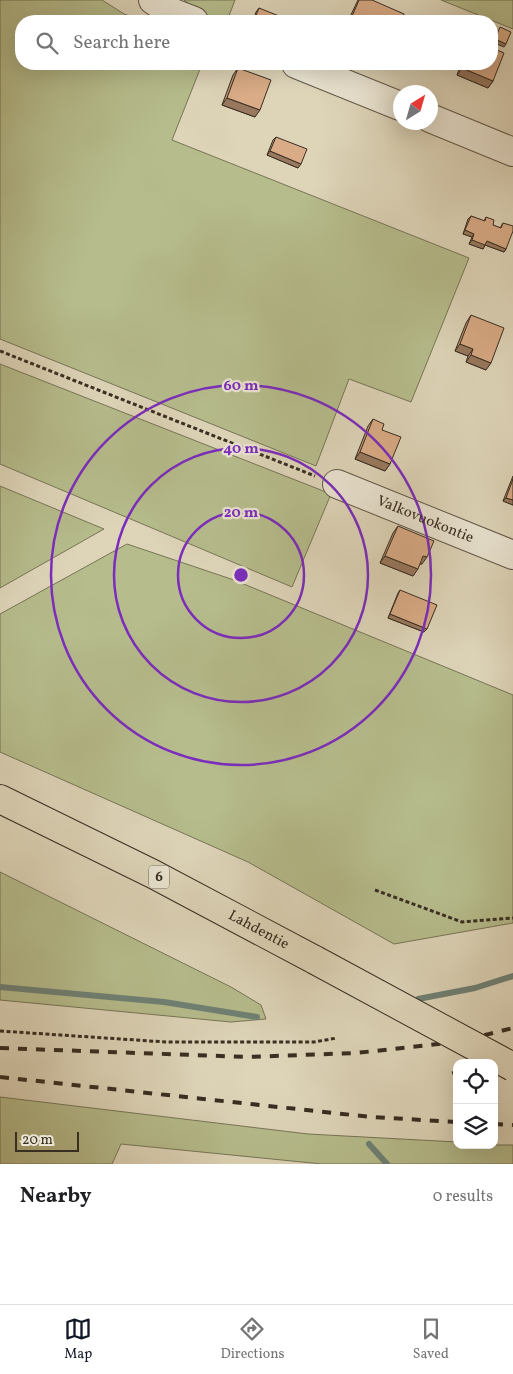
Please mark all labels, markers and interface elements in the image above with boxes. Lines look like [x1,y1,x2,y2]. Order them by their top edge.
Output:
search box [15,15,498,70]
icon: search [33,29,61,57]
text: Search here [73,30,170,56]
north arrow [393,85,438,130]
text: 60 m [224,376,259,397]
text: 40 m [223,439,259,460]
street label: Valkovuokontie [374,491,477,549]
text: 20 m [224,503,259,524]
centre of rings [232,566,250,584]
road number: 6 [149,866,169,889]
street label: Lahdentie [224,905,293,955]
map controls [453,1059,498,1149]
button: locate [453,1059,498,1104]
button: layers [453,1104,498,1149]
scale bar [15,1129,79,1152]
text: 20 m [22,1131,53,1150]
text: Nearby [20,1182,91,1211]
text: 0 results [433,1186,493,1208]
tab: Map [64,1315,92,1364]
tab: Directions [220,1315,285,1364]
tab: Saved [413,1315,449,1364]

